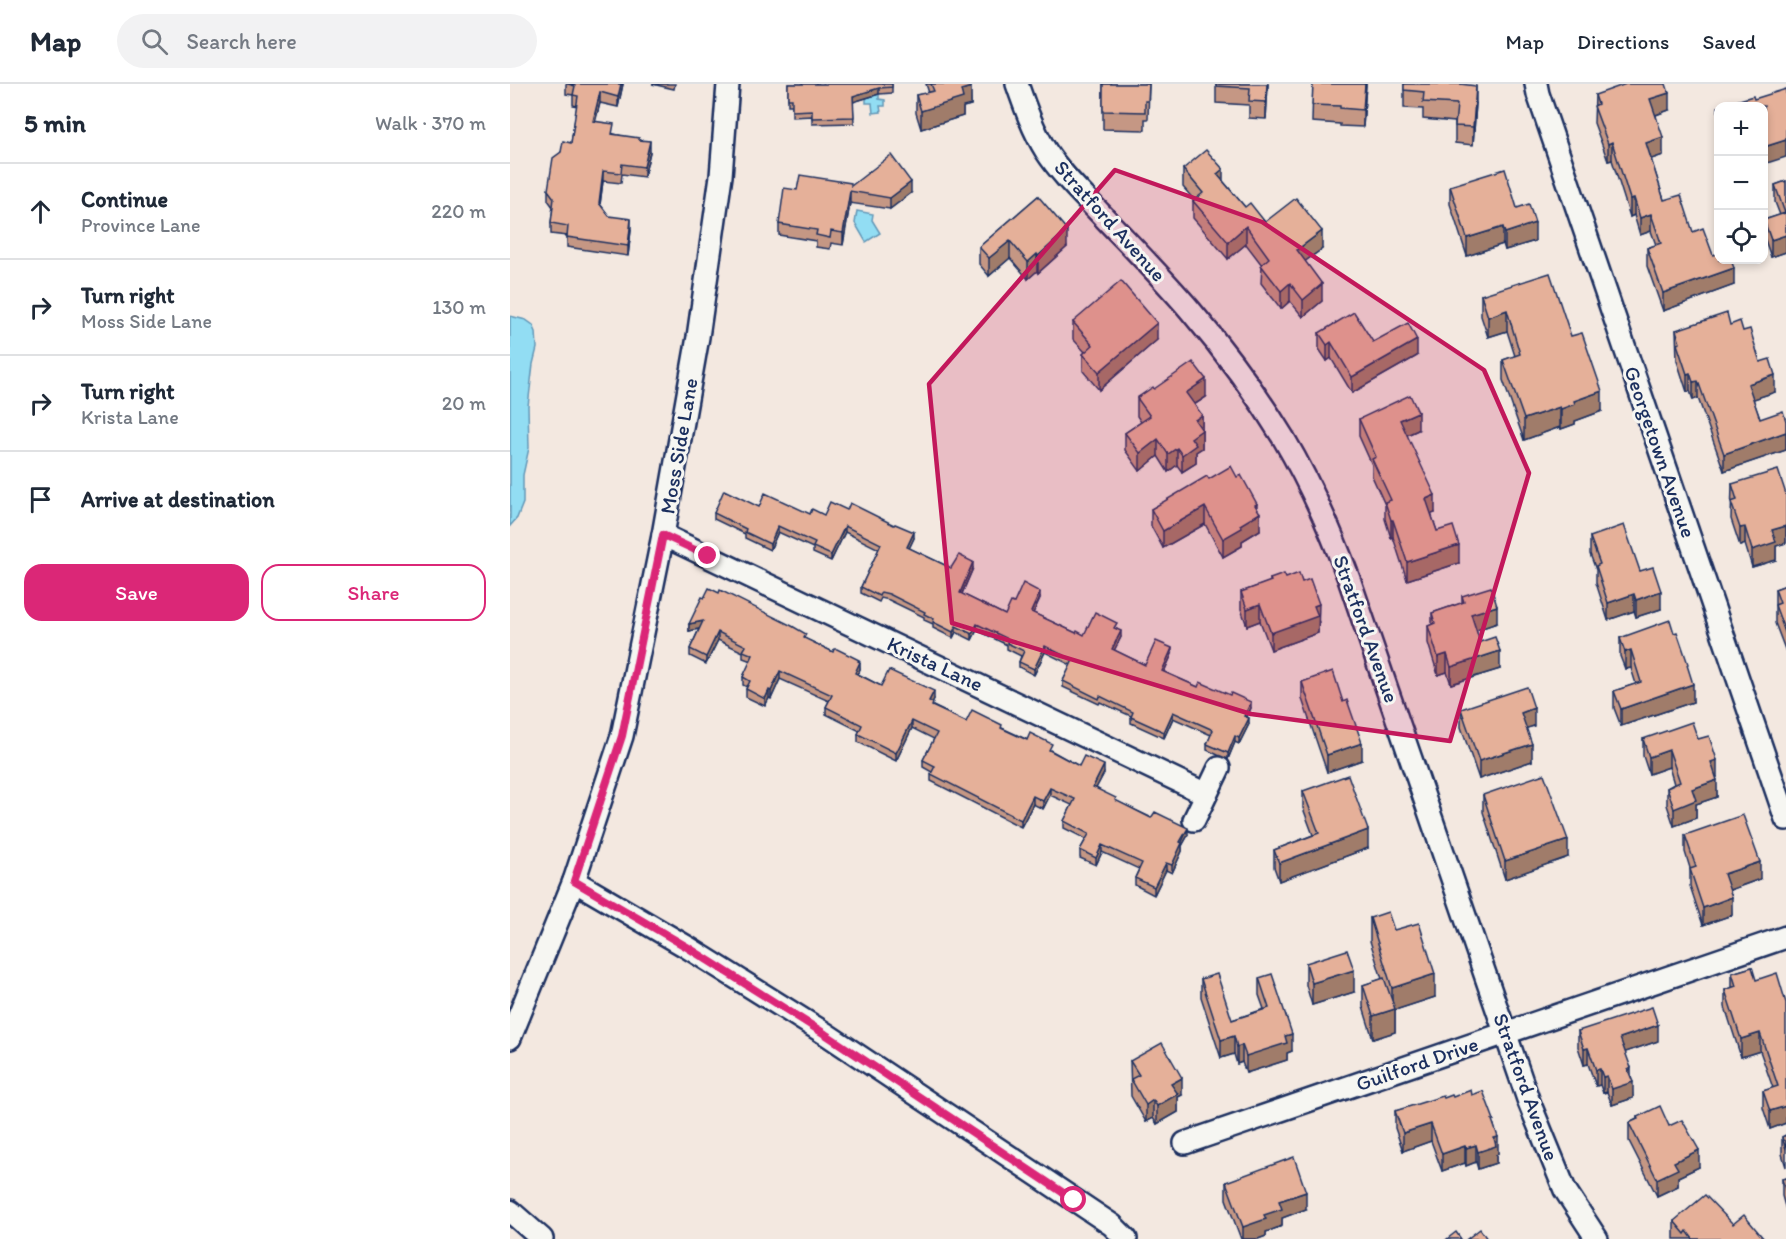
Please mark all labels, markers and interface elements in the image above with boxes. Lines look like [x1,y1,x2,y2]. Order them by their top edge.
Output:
search box [117,14,537,68]
text: Map [30,24,81,58]
icon: search [138,25,171,58]
text: Search here [186,28,297,55]
text: Map [1506,29,1544,54]
text: Directions [1577,29,1669,54]
text: Saved [1702,29,1756,54]
map controls [1714,102,1768,264]
button: + [1714,102,1768,156]
text: 5 min [24,107,86,139]
text: Walk · 370 m [375,111,486,135]
street label: Stratford Avenue [1049,155,1172,287]
button: − [1714,156,1768,210]
text: Continue [81,186,168,213]
icon: ahead [24,195,57,228]
text: 220 m [431,199,486,223]
button: locate [1714,210,1768,264]
text: Province Lane [81,213,201,237]
text: Turn right [81,282,175,309]
icon: right [24,291,57,324]
text: 130 m [432,295,486,319]
text: Moss Side Lane [81,309,212,333]
street label: Georgetown Avenue [1619,363,1702,541]
street label: Moss Side Lane [654,376,703,516]
text: Turn right [81,378,175,405]
icon: right [24,387,57,420]
text: 20 m [442,391,486,415]
text: Krista Lane [81,405,179,429]
icon: arrive [24,483,57,516]
text: Arrive at destination [81,486,275,513]
route end [694,542,720,568]
street label: Stratford Avenue [1328,552,1405,706]
button: Save [24,564,249,621]
button: Share [261,564,486,621]
street label: Krista Lane [883,631,987,697]
street label: Stratford Avenue [1488,1010,1565,1164]
street label: Guilford Drive [1352,1031,1481,1096]
route start [1060,1186,1086,1212]

